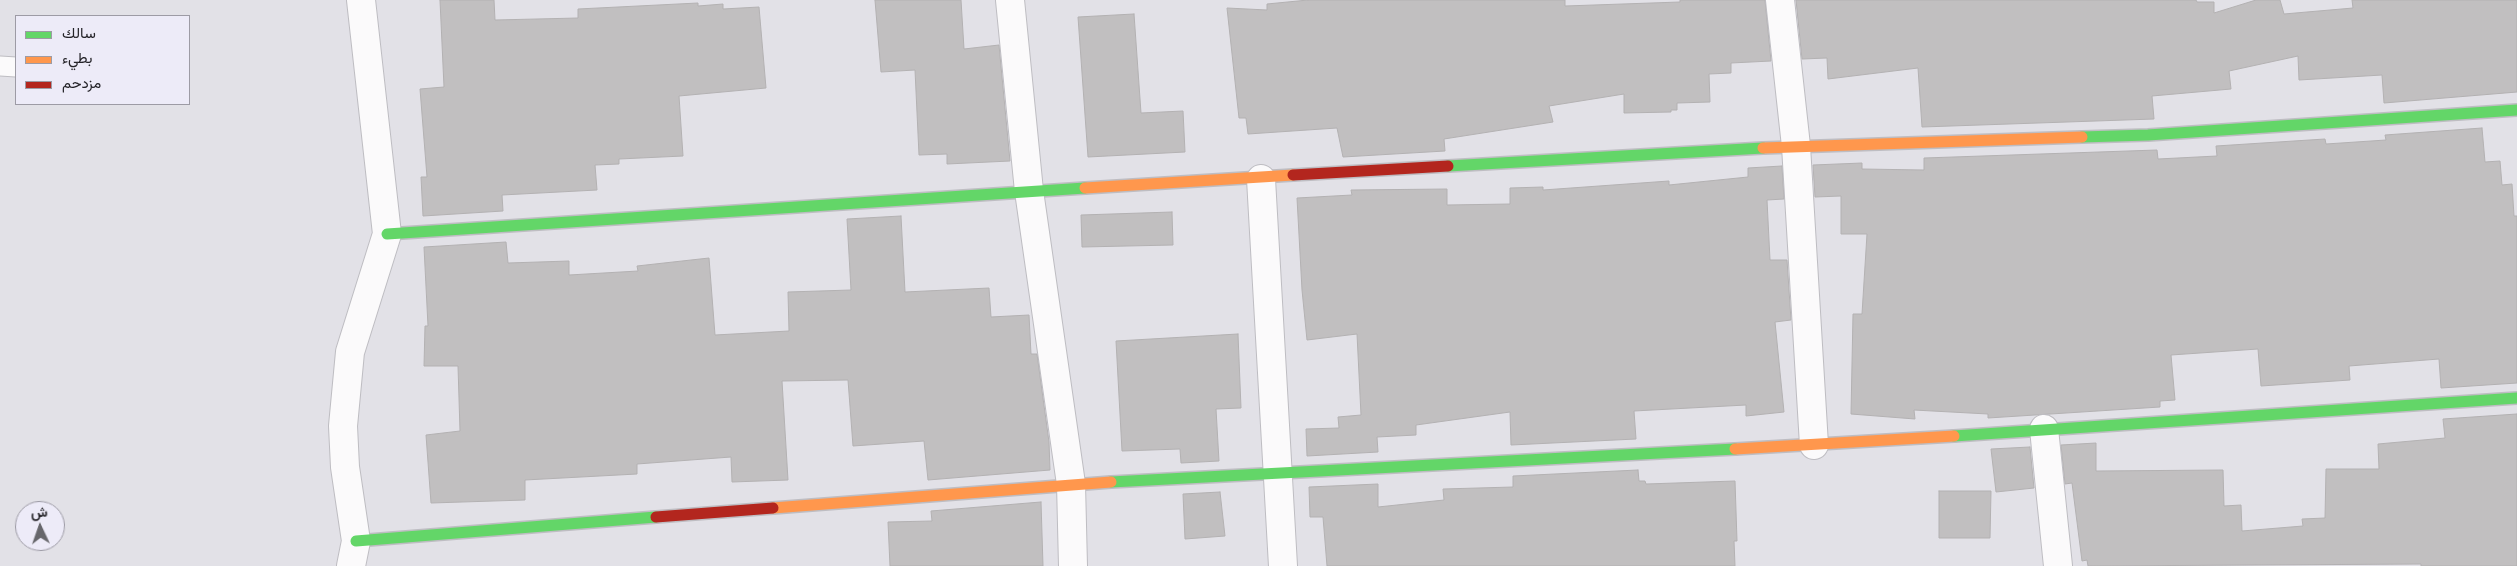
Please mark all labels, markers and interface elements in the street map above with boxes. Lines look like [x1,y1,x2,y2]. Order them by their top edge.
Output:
legend [15,15,190,105]
text: سالك [62,23,96,42]
text: بطيء [62,48,92,67]
text: مزدحم [62,73,101,92]
north arrow [15,501,65,551]
text: ش [30,503,48,521]

